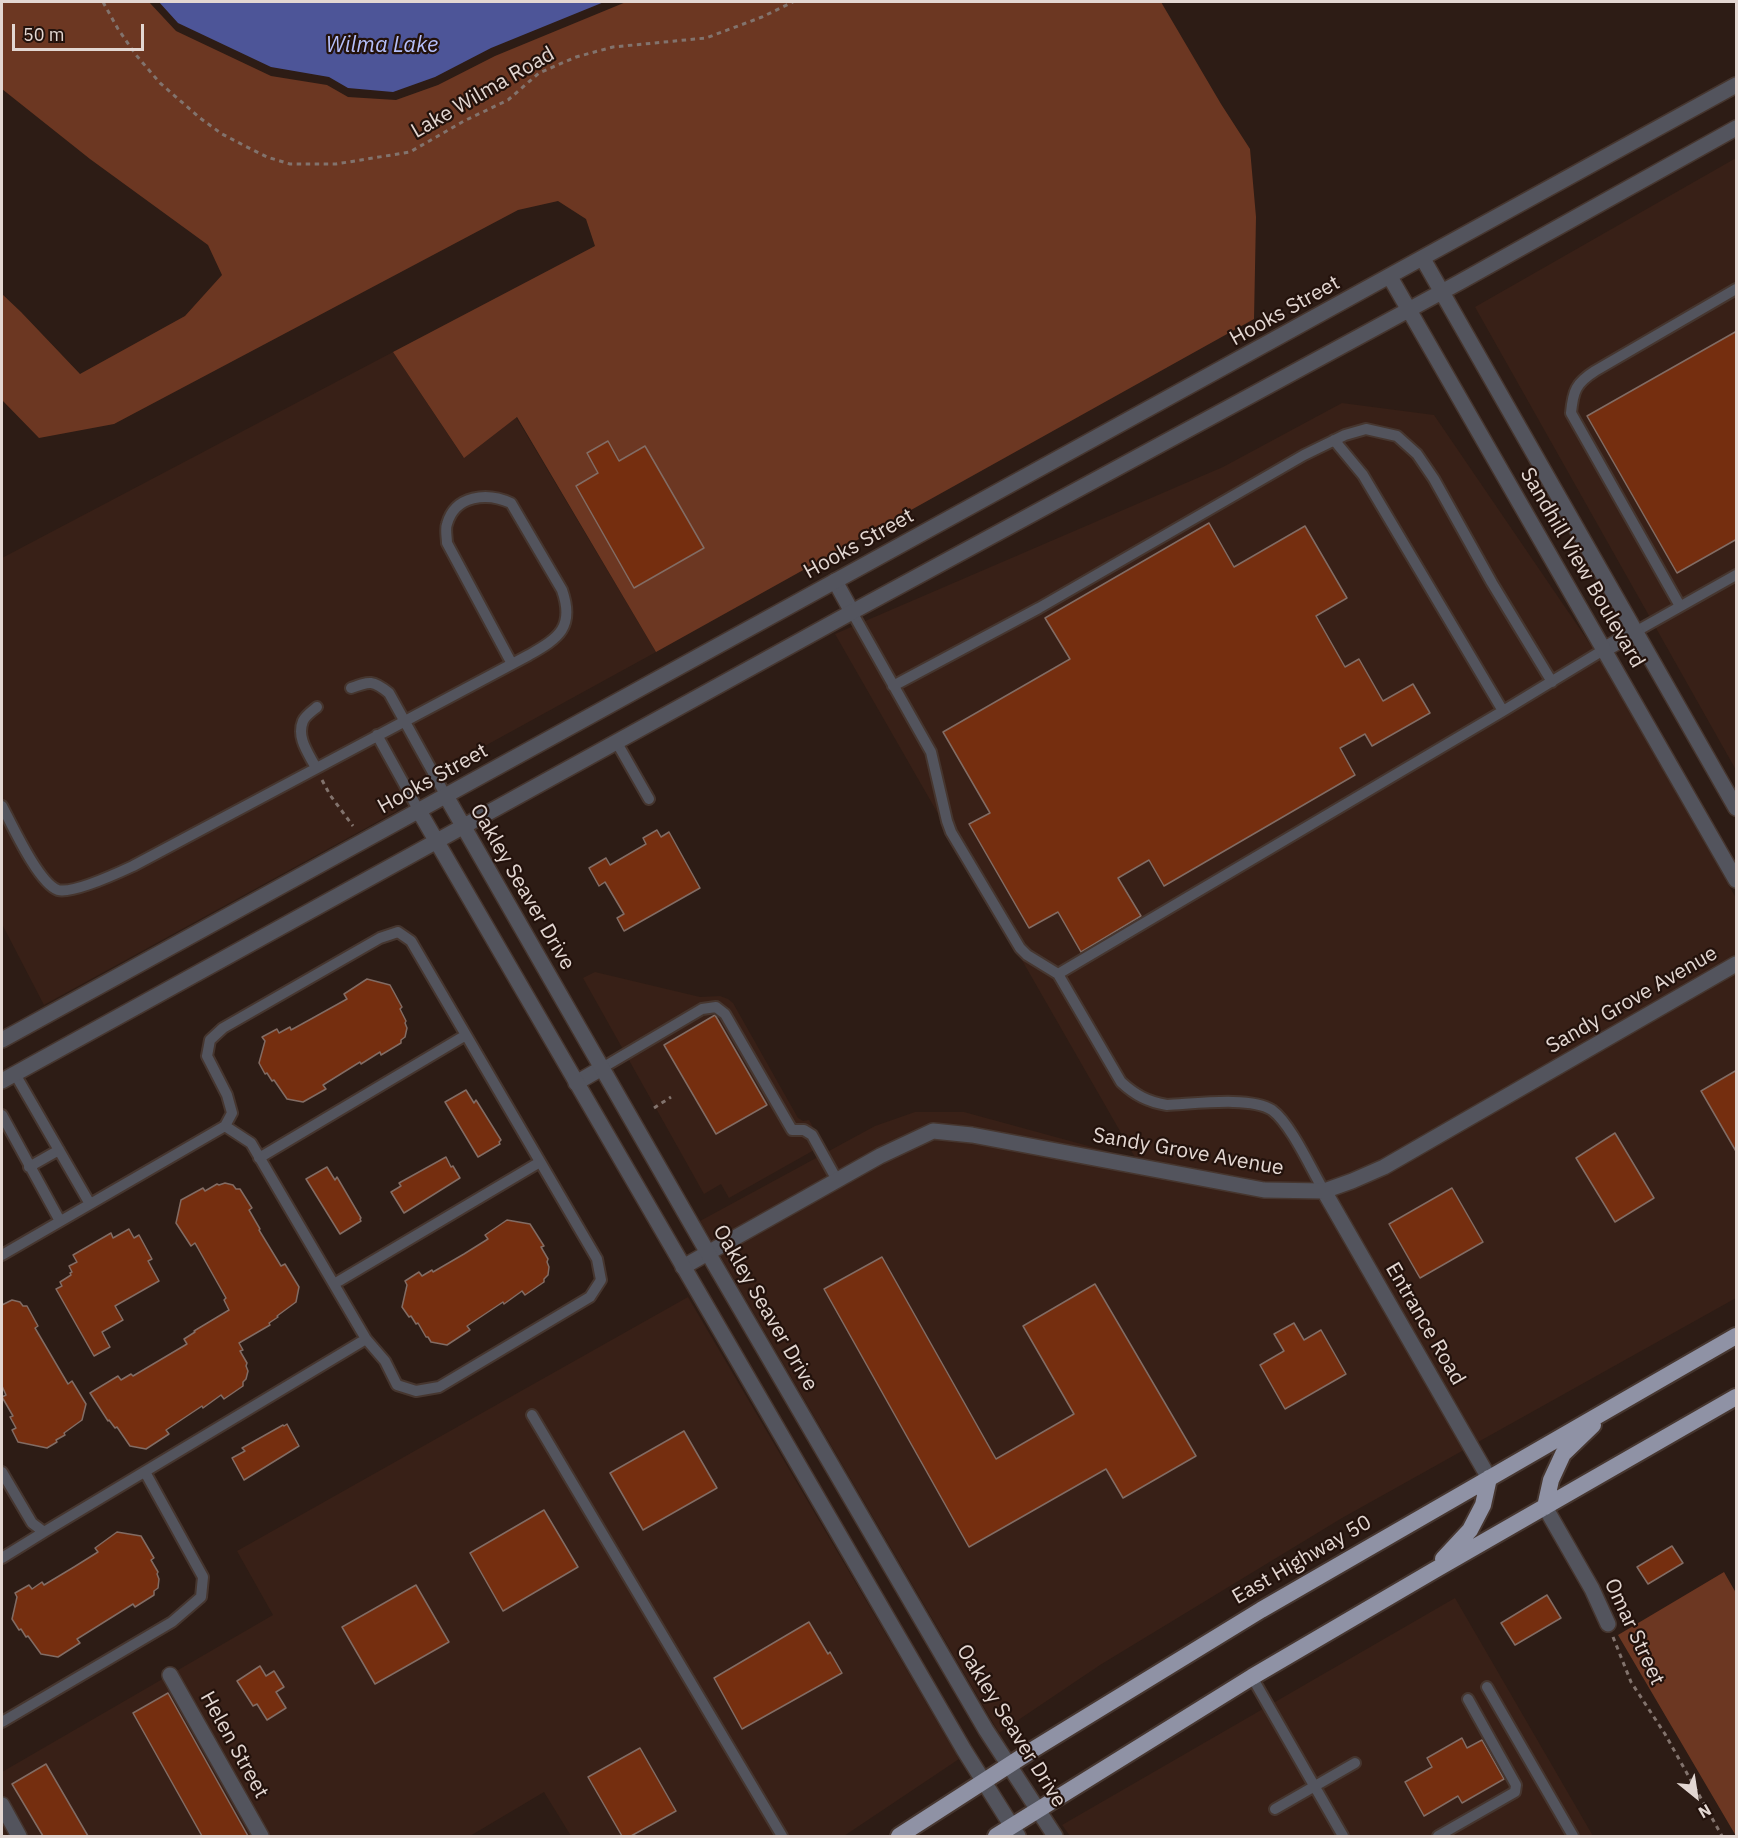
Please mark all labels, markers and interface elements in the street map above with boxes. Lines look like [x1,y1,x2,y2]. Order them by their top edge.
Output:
scale bar [15,12,147,50]
text: 50 m [23,23,65,46]
water label: Wilma Lake [326,33,438,59]
street label: Lake Wilma Road [407,42,559,144]
street label: Hooks Street [1226,270,1344,352]
street label: Sandhill View Boulevard [1514,463,1650,673]
street label: Hooks Street [800,503,918,585]
street label: Hooks Street [374,738,492,820]
street label: Oakley Seaver Drive [464,799,580,975]
street label: Sandy Grove Avenue [1542,941,1722,1059]
street label: Sandy Grove Avenue [1091,1123,1285,1181]
street label: Oakley Seaver Drive [707,1220,823,1396]
street label: Entrance Road [1380,1258,1470,1390]
street label: East Highway 50 [1228,1510,1376,1610]
street label: Omar Street [1598,1575,1670,1689]
street label: Oakley Seaver Drive [951,1640,1071,1812]
street label: Helen Street [194,1687,274,1803]
north arrow [1666,1766,1726,1826]
text: N [1695,1800,1715,1823]

